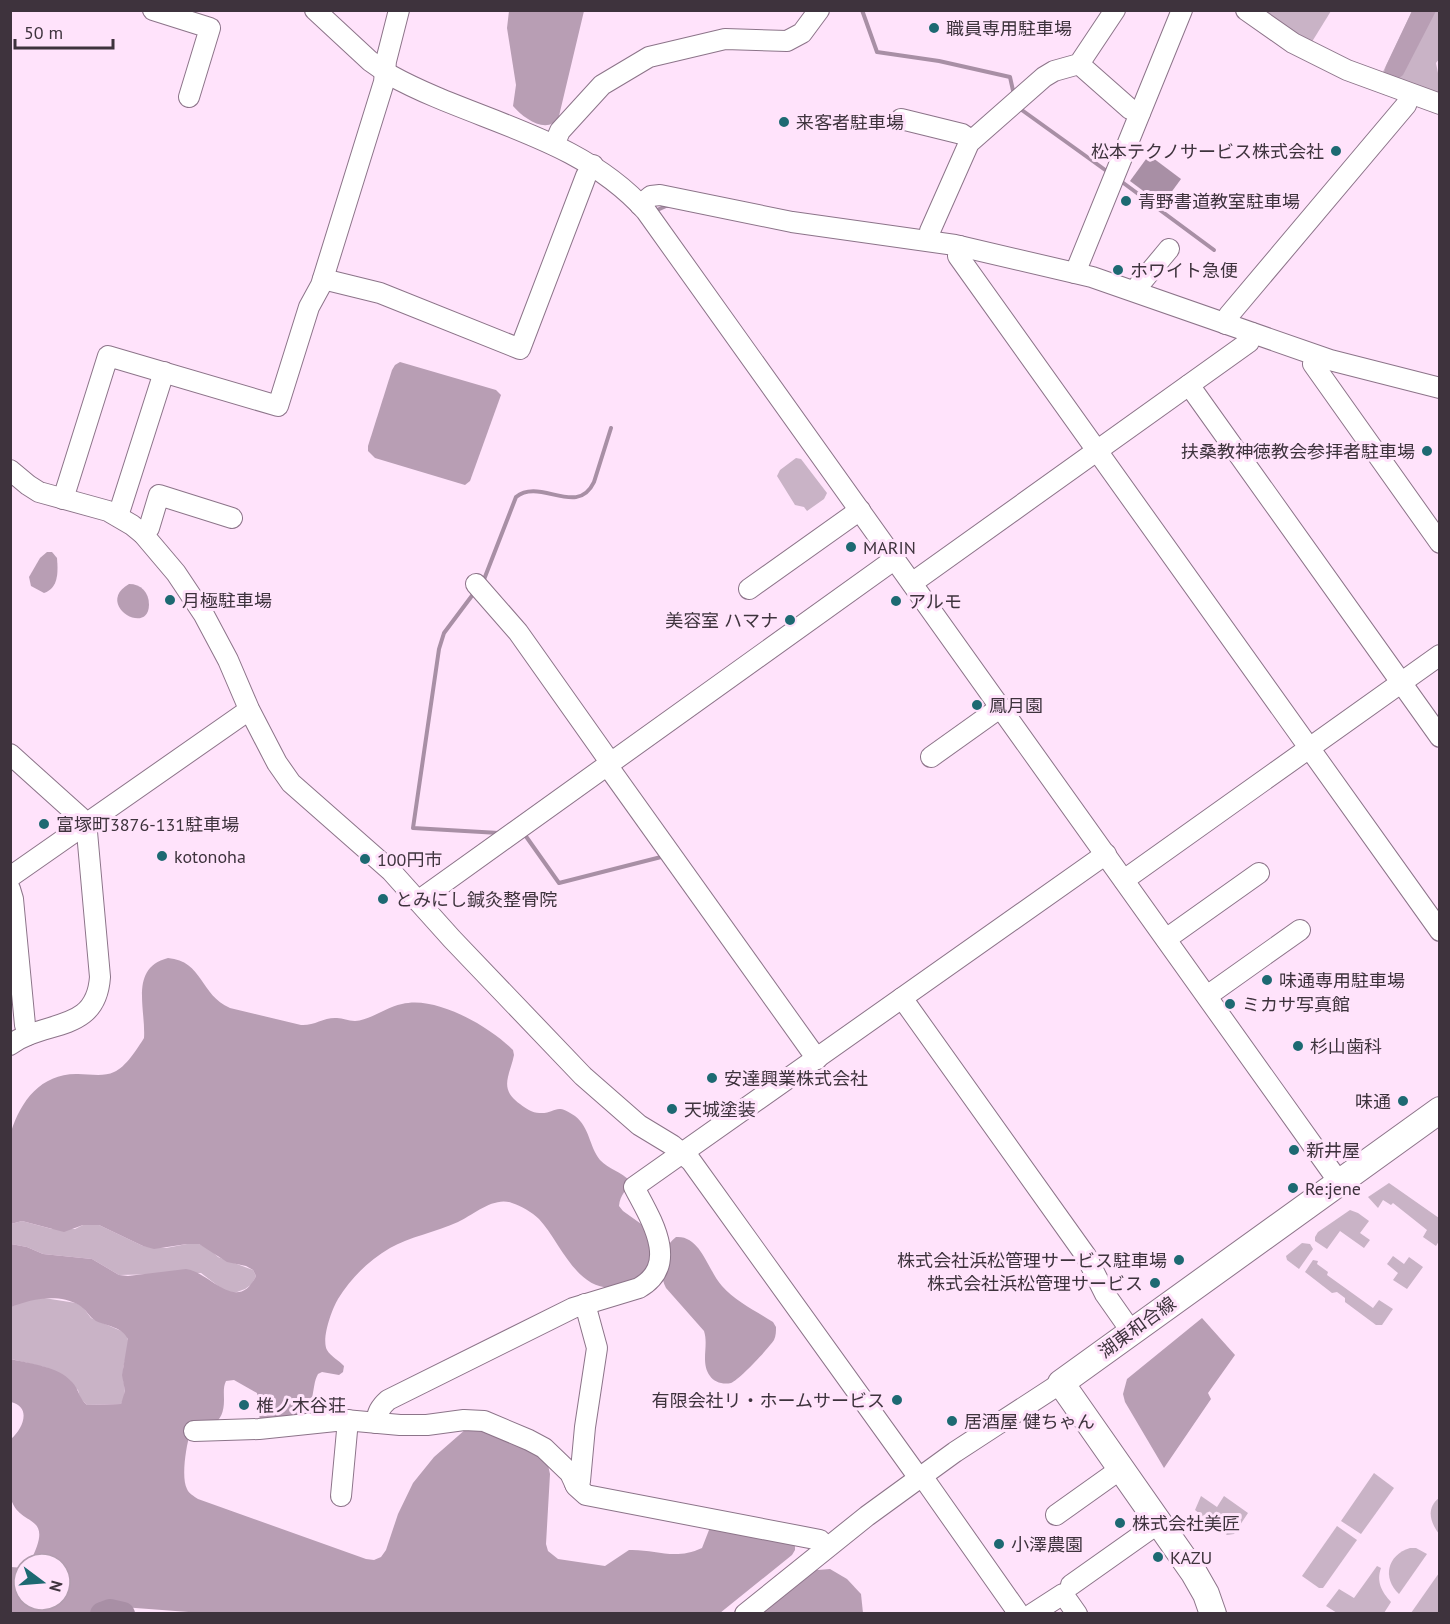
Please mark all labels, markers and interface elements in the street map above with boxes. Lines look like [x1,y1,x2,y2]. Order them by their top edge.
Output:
scale bar [15,12,112,50]
place label: 職員専用駐車場 [946,17,1072,40]
text: 50 m [24,21,63,44]
marker: 職員専用駐車場 [927,21,941,35]
place label: 来客者駐車場 [796,111,904,134]
marker: 来客者駐車場 [777,115,791,129]
place label: 松本テクノサービス株式会社 [1091,140,1324,163]
marker: 松本テクノサービス株式会社 [1329,144,1343,158]
place label: 青野書道教室駐車場 [1138,190,1300,213]
marker: 青野書道教室駐車場 [1119,194,1133,208]
place label: ホワイト急便 [1130,259,1238,282]
marker: ホワイト急便 [1111,263,1125,277]
place label: 扶桑教神徳教会参拝者駐車場 [1181,440,1415,463]
marker: 扶桑教神徳教会参拝者駐車場 [1420,444,1434,458]
place label: MARIN [863,536,916,559]
marker: MARIN [844,540,858,554]
place label: 月極駐車場 [182,589,272,612]
place label: アルモ [908,590,962,613]
marker: 月極駐車場 [163,593,177,607]
marker: アルモ [889,594,903,608]
place label: 美容室 ハマナ [665,609,778,632]
marker: 美容室 ハマナ [783,613,797,627]
place label: 鳳月園 [989,694,1043,717]
marker: 鳳月園 [970,698,984,712]
place label: 富塚町3876-131駐車場 [56,813,239,836]
marker: 富塚町3876-131駐車場 [37,817,51,831]
place label: kotonoha [174,845,246,868]
place label: 100円市 [377,848,442,871]
marker: kotonoha [155,849,169,863]
marker: 100円市 [358,852,372,866]
place label: とみにし鍼灸整骨院 [395,888,557,911]
marker: とみにし鍼灸整骨院 [376,892,390,906]
place label: 味通専用駐車場 [1279,969,1405,992]
marker: 味通専用駐車場 [1260,973,1274,987]
place label: ミカサ写真館 [1242,993,1350,1016]
marker: ミカサ写真館 [1223,997,1237,1011]
place label: 杉山歯科 [1310,1035,1382,1058]
marker: 杉山歯科 [1291,1039,1305,1053]
place label: 安達興業株式会社 [724,1067,868,1090]
marker: 安達興業株式会社 [705,1071,719,1085]
place label: 味通 [1355,1090,1391,1113]
marker: 味通 [1396,1094,1410,1108]
place label: 天城塗装 [684,1098,756,1121]
marker: 天城塗装 [665,1102,679,1116]
place label: 新井屋 [1306,1139,1360,1162]
marker: 新井屋 [1287,1143,1301,1157]
place label: Re:jene [1305,1177,1361,1200]
marker: Re:jene [1286,1181,1300,1195]
place label: 株式会社浜松管理サービス駐車場 [897,1249,1167,1272]
marker: 株式会社浜松管理サービス駐車場 [1172,1253,1186,1267]
place label: 株式会社浜松管理サービス [927,1272,1143,1295]
marker: 株式会社浜松管理サービス [1148,1276,1162,1290]
street label: 湖東和合線 [1094,1291,1180,1363]
place label: 有限会社リ・ホームサービス [652,1389,885,1412]
marker: 有限会社リ・ホームサービス [890,1393,904,1407]
place label: 椎ノ木谷荘 [256,1394,346,1417]
marker: 椎ノ木谷荘 [237,1398,251,1412]
place label: 居酒屋 健ちゃん [964,1410,1095,1433]
marker: 居酒屋 健ちゃん [945,1414,959,1428]
place label: 株式会社美匠 [1132,1512,1240,1535]
marker: 株式会社美匠 [1113,1516,1127,1530]
place label: 小澤農園 [1011,1533,1083,1556]
marker: 小澤農園 [992,1537,1006,1551]
place label: KAZU [1170,1546,1212,1569]
marker: KAZU [1151,1550,1165,1564]
north arrow [12,1552,72,1612]
text: N [45,1578,67,1594]

